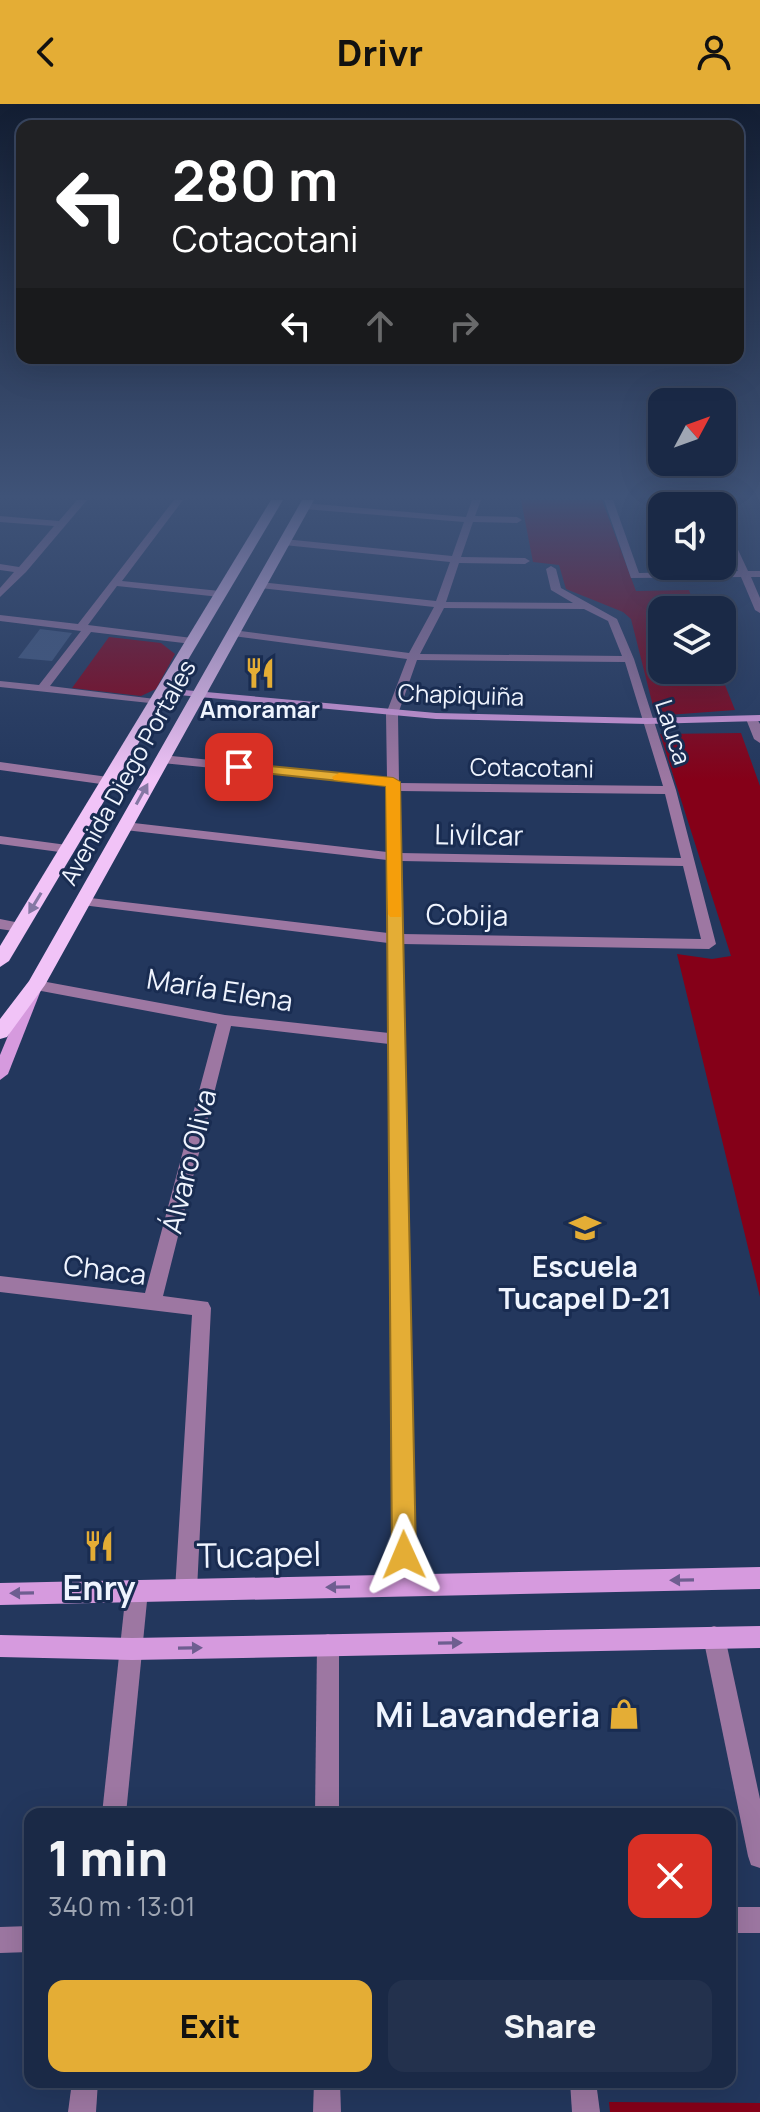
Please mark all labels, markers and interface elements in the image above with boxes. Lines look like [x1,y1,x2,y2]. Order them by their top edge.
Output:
text: Drivr [337,28,423,77]
icon: back [24,30,68,74]
icon: person [692,30,736,74]
text: 280 m [172,141,338,218]
icon: left [40,152,144,256]
text: Cotacotani [172,214,358,263]
icon: left [274,304,318,348]
icon: ahead [358,304,402,348]
icon: right [442,304,486,348]
north arrow [648,388,736,476]
map controls [648,388,736,684]
button: sound [648,492,736,580]
button: layers [648,596,736,684]
street label: Avenida Diego Portales [51,653,203,891]
restaurant icon: Amoramar [243,656,277,690]
street label: Chapiquiña [397,675,525,713]
place label: Amoramar [200,692,320,725]
street label: Lauca [648,695,700,769]
pin [205,733,273,801]
icon: arrive [217,745,261,789]
street label: Cotacotani [470,749,594,785]
one-way arrow [135,783,149,806]
street label: Livílcar [434,814,524,854]
one-way arrow [28,892,42,914]
street label: Cobija [426,894,508,934]
street label: María Elena [144,959,296,1019]
street label: Álvaro Oliva [152,1085,224,1237]
school or university icon: Escuela Tucapel D-21 [568,1211,602,1245]
street label: Chaca [61,1245,149,1293]
place label: Escuela Tucapel D-21 [499,1247,671,1317]
position arrow [362,1513,446,1597]
restaurant icon: Enry [82,1529,116,1563]
street label: Tucapel [196,1530,322,1578]
place label: Enry [62,1564,136,1610]
one-way arrow [669,1574,694,1586]
one-way arrow [325,1580,350,1593]
one-way arrow [9,1587,34,1600]
one-way arrow [438,1637,463,1649]
one-way arrow [178,1642,203,1654]
place label: Mi Lavanderia [375,1691,600,1737]
shop icon: Mi Lavanderia [607,1697,641,1731]
text: 1 min [48,1825,168,1890]
button: close [628,1834,712,1918]
text: 340 m · 13:01 [48,1888,195,1924]
button: Exit [48,1980,372,2072]
button: Share [388,1980,712,2072]

